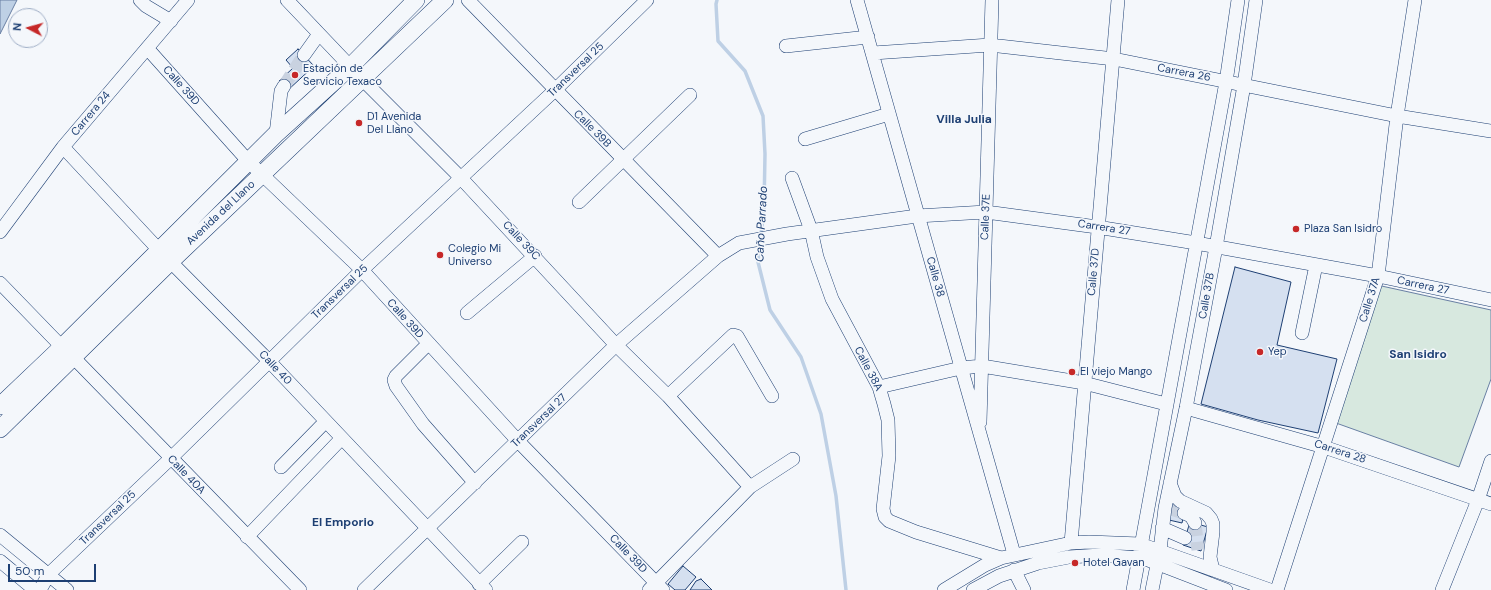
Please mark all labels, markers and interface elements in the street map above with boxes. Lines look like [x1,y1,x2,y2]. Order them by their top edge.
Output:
north arrow [8,8,48,48]
text: N [10,22,24,32]
street label: Transversal 25 [545,40,607,100]
street label: Carrera 26 [1156,61,1212,85]
place label: Estación de Servicio Texaco [303,62,382,88]
street label: Calle 39D [160,64,202,108]
marker: Estación de Servicio Texaco [290,70,300,80]
street label: Carrera 24 [69,89,113,139]
street label: Calle 39B [570,107,614,151]
place label: D1 Avenida Del Llano [367,110,421,136]
district label: Villa Julia [936,113,992,127]
marker: D1 Avenida Del Llano [354,118,364,128]
street label: Avenida del Llano [184,178,258,248]
water label: Caño Parrado [753,185,771,263]
street label: Calle 37E [979,194,993,240]
street label: Carrera 27 [1077,217,1131,239]
street label: Calle 39C [499,219,543,263]
place label: Plaza San Isidro [1304,222,1382,236]
marker: Plaza San Isidro [1291,224,1301,234]
place label: Colegio Mi Universo [448,242,501,268]
street label: Calle 37D [1085,248,1103,296]
marker: Colegio Mi Universo [435,250,445,260]
street label: Calle 38 [923,255,947,299]
street label: Transversal 25 [309,262,371,322]
street label: Calle 37B [1196,272,1218,320]
street label: Carrera 27 [1396,274,1450,298]
street label: Calle 37A [1357,276,1383,324]
street label: Calle 39D [384,297,426,341]
street label: Calle 38A [851,345,885,393]
place label: Yep [1268,345,1287,359]
marker: Yep [1255,347,1265,357]
street label: Calle 40 [256,348,294,388]
district label: San Isidro [1389,348,1447,362]
place label: El viejo Mango [1080,365,1152,379]
marker: El viejo Mango [1067,367,1077,377]
street label: Transversal 27 [509,391,569,451]
street label: Carrera 28 [1312,437,1368,467]
street label: Calle 40A [164,453,208,497]
street label: Transversal 25 [77,488,139,548]
district label: El Emporio [312,516,374,530]
street label: Calle 39D [606,532,650,576]
scale bar [10,556,98,582]
place label: Hotel Gavan [1083,556,1145,570]
marker: Hotel Gavan [1070,558,1080,568]
text: 50 m [15,563,44,579]

